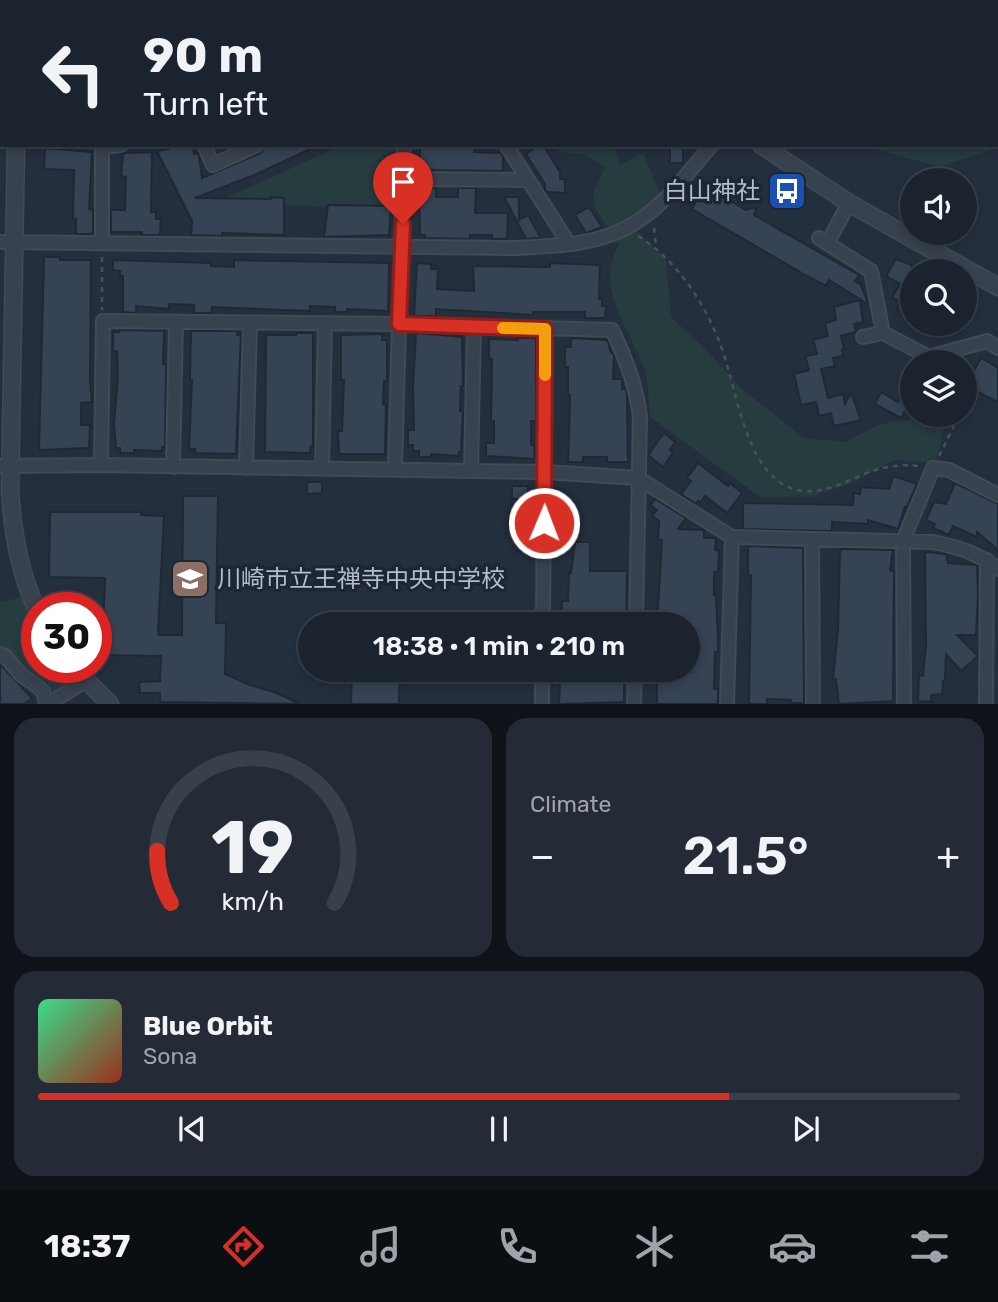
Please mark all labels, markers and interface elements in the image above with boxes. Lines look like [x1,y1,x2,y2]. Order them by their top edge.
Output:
text: 90 m [143,26,263,84]
icon: left [28,28,119,119]
text: Turn left [143,85,268,123]
pin [373,152,433,224]
icon: arrive [384,163,422,201]
map controls [900,168,977,427]
button: sound [900,168,977,245]
bus stop icon: 白山神社 [766,170,808,212]
place label: 白山神社 [664,177,760,205]
button: search [900,259,977,336]
button: layers [900,350,977,427]
position arrow [507,486,581,560]
school or university icon: 川崎市立王禅寺中央中学校 [169,558,211,600]
place label: 川崎市立王禅寺中央中学校 [217,565,505,593]
speed limit sign: 30 [21,592,112,683]
text: 18:38 · 1 min · 210 m [373,631,625,662]
text: Climate [530,790,611,818]
text: 19 [212,806,294,892]
text: 21.5° [682,825,809,887]
text: − [530,833,555,879]
text: + [936,833,960,879]
text: km/h [222,887,284,916]
text: Blue Orbit [143,1011,273,1042]
text: Sona [143,1042,197,1070]
icon: previous [173,1110,211,1148]
icon: pause [480,1110,518,1148]
icon: next [787,1110,825,1148]
icon: directions [219,1222,268,1271]
icon: music [356,1222,405,1271]
icon: phone [493,1222,542,1271]
icon: climate [630,1222,679,1271]
icon: car [768,1222,817,1271]
icon: filters [905,1222,954,1271]
text: 18:37 [44,1227,130,1265]

